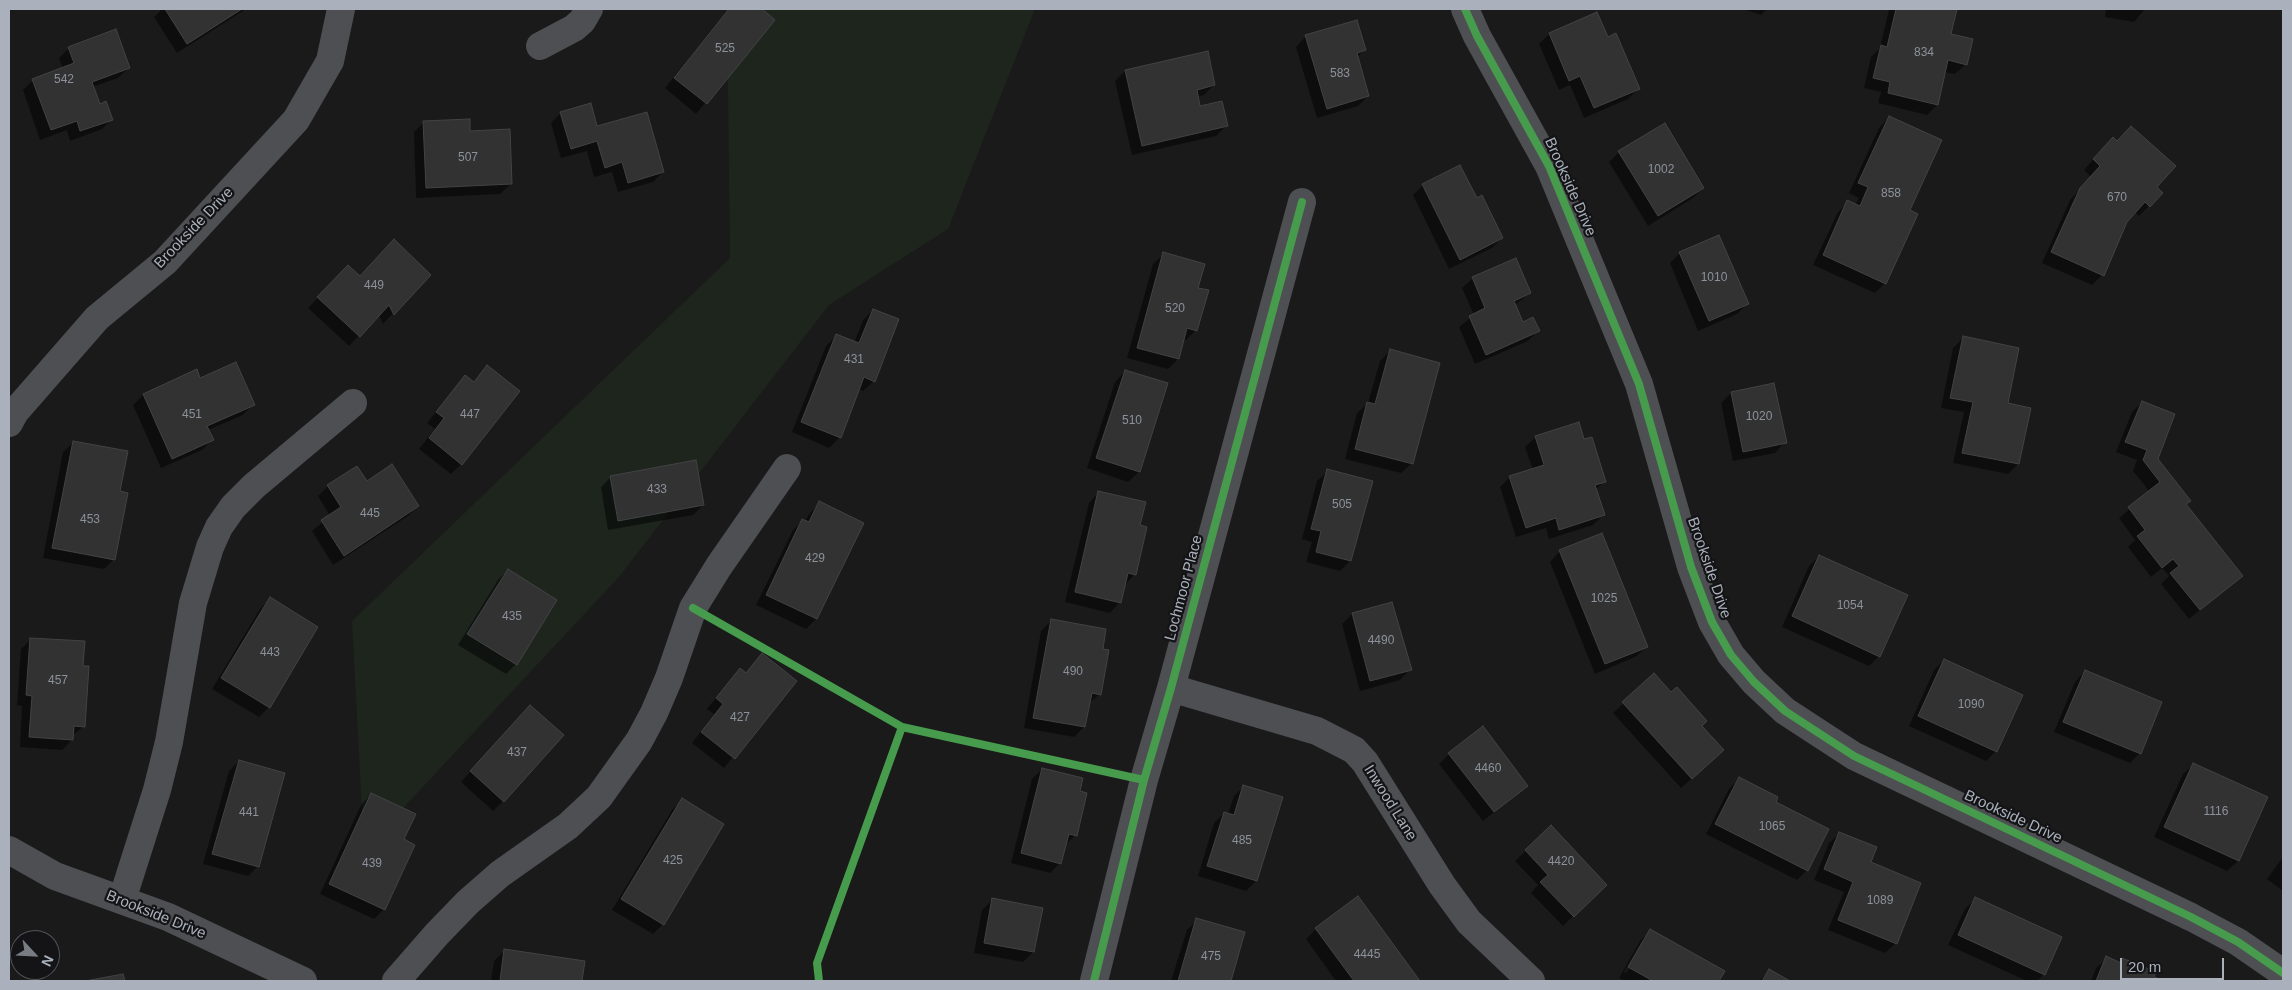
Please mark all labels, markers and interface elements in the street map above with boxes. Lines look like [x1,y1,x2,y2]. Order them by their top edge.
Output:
house number: 525 [715,42,735,56]
house number: 834 [1914,46,1934,60]
house number: 583 [1330,67,1350,81]
house number: 542 [54,73,74,87]
street label: Brookside Drive [1540,135,1600,239]
house number: 507 [458,151,478,165]
house number: 1002 [1648,163,1674,177]
street label: Brookside Drive [151,184,237,272]
house number: 858 [1881,187,1901,201]
house number: 670 [2107,191,2127,205]
house number: 1010 [1701,271,1727,285]
house number: 449 [364,279,384,293]
house number: 520 [1165,302,1185,316]
house number: 431 [844,353,864,367]
house number: 451 [182,408,202,422]
house number: 447 [460,408,480,422]
house number: 1020 [1746,410,1772,424]
house number: 510 [1122,414,1142,428]
house number: 433 [647,483,667,497]
house number: 505 [1332,498,1352,512]
house number: 445 [360,507,380,521]
house number: 453 [80,513,100,527]
street label: Brookside Drive [1683,515,1735,621]
street label: Lochmoor Place [1161,533,1207,643]
house number: 429 [805,552,825,566]
house number: 1025 [1591,592,1617,606]
house number: 1054 [1837,599,1863,613]
house number: 435 [502,610,522,624]
house number: 4490 [1368,634,1394,648]
house number: 443 [260,646,280,660]
house number: 490 [1063,665,1083,679]
house number: 457 [48,674,68,688]
house number: 1090 [1958,698,1984,712]
house number: 427 [730,711,750,725]
house number: 437 [507,746,527,760]
street label: Inwood Lane [1360,762,1420,844]
house number: 4460 [1475,762,1501,776]
street label: Brookside Drive [1961,786,2065,848]
house number: 1116 [2204,805,2228,819]
house number: 441 [239,806,259,820]
house number: 1065 [1759,820,1785,834]
house number: 485 [1232,834,1252,848]
house number: 425 [663,854,683,868]
house number: 4420 [1548,855,1574,869]
house number: 439 [362,857,382,871]
street label: Brookside Drive [104,887,208,943]
house number: 1089 [1867,894,1893,908]
north arrow [10,930,60,980]
house number: 4445 [1354,948,1380,962]
scale bar [2122,948,2226,980]
house number: 475 [1201,950,1221,964]
text: N [38,953,57,969]
text: 20 m [2128,958,2161,975]

